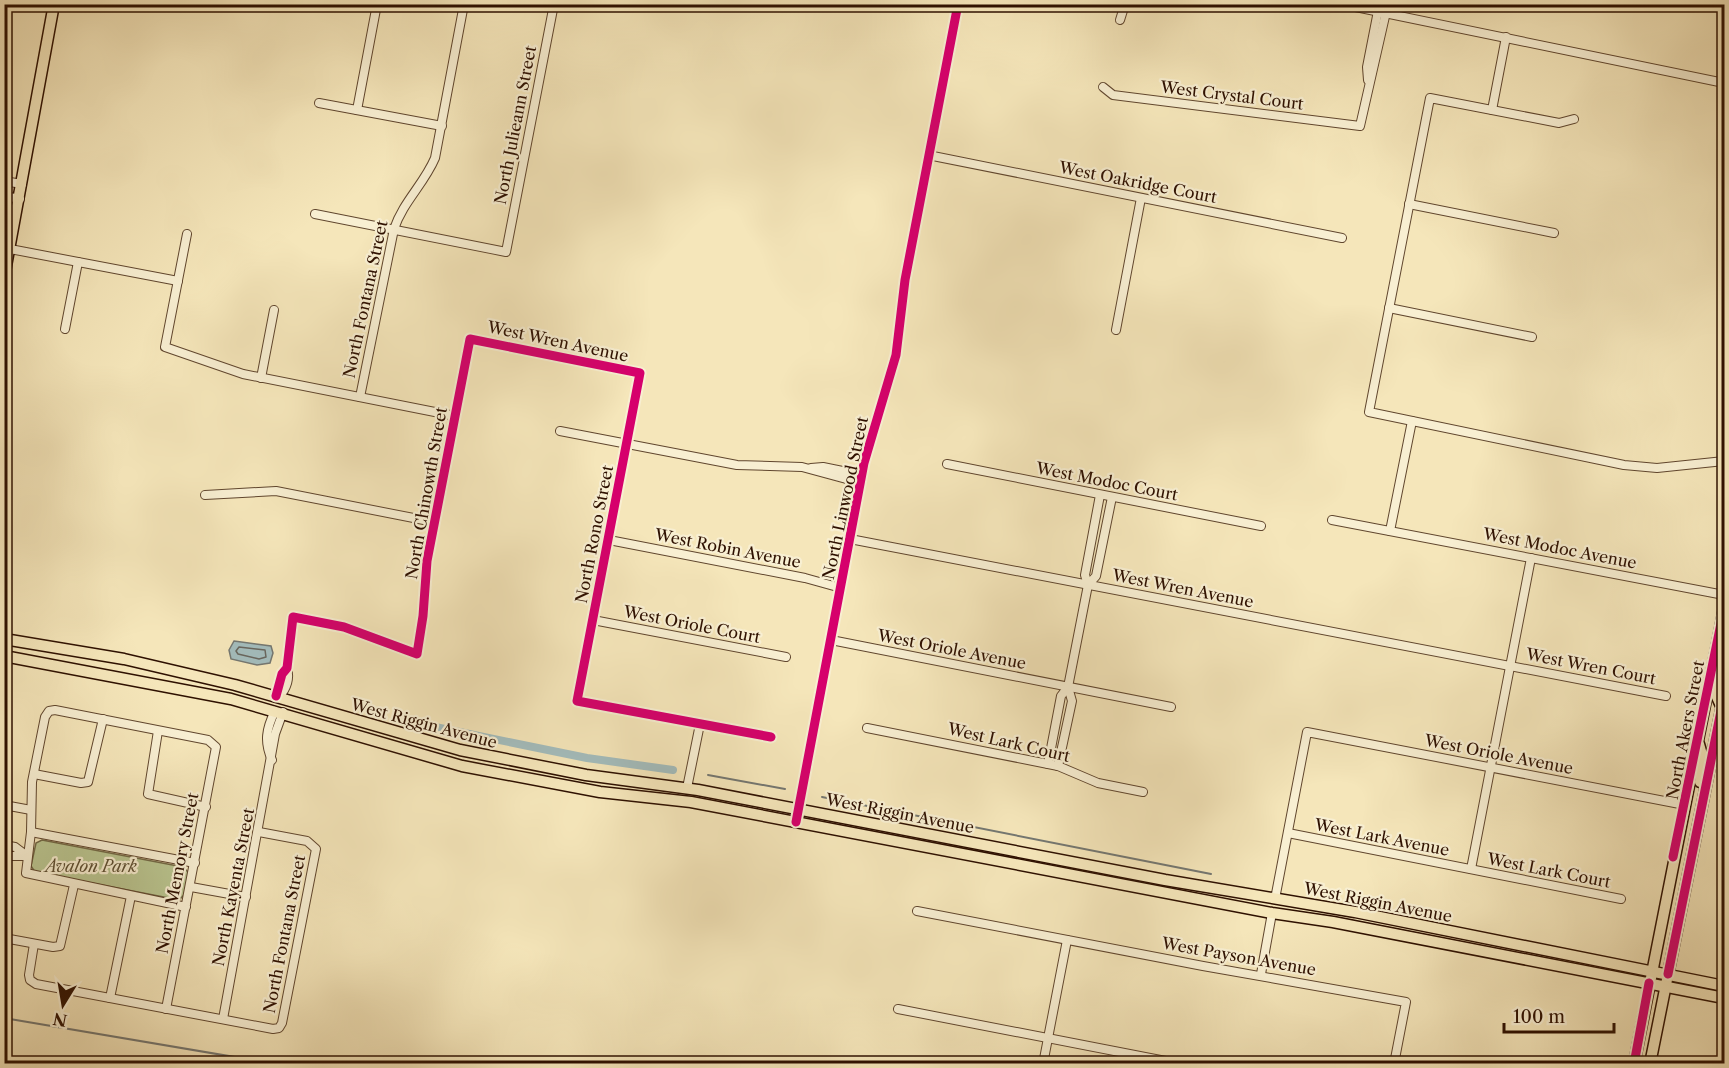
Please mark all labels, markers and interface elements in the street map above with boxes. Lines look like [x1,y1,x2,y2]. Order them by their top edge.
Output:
street label: North Julieann Street [490,44,540,206]
street label: West Crystal Court [1158,76,1305,114]
street label: West Oakridge Court [1056,157,1219,207]
street label: North Fontana Street [339,218,392,380]
street label: West Wren Avenue [485,316,630,366]
street label: North Chinowth Street [401,405,451,581]
street label: North Linwood Street [818,414,872,581]
street label: West Modoc Court [1033,457,1180,505]
street label: North Rono Street [571,463,617,605]
street label: West Modoc Avenue [1481,523,1638,573]
street label: West Robin Avenue [652,524,803,572]
street label: West Wren Avenue [1110,564,1255,612]
street label: West Oriole Court [621,601,762,647]
street label: West Oriole Avenue [875,625,1028,673]
street label: West Wren Court [1523,643,1658,688]
street label: North Akers Street [1662,658,1708,801]
street label: West Riggin Avenue [348,694,499,752]
street label: West Lark Court [945,718,1073,766]
street label: West Oriole Avenue [1422,730,1575,778]
street label: West Riggin Avenue [823,789,976,837]
street label: North Memory Street [152,791,202,955]
street label: North Kayenta Street [208,806,258,968]
street label: West Lark Avenue [1312,814,1451,860]
street label: West Lark Court [1485,848,1613,892]
street label: North Fontana Street [259,853,309,1015]
park label: Avalon Park [42,856,137,876]
street label: West Riggin Avenue [1301,878,1454,926]
street label: West Payson Avenue [1159,932,1318,979]
north arrow [33,975,93,1035]
scale bar [1504,996,1614,1034]
text: 100 m [1513,1006,1565,1028]
text: N [51,1009,69,1031]

